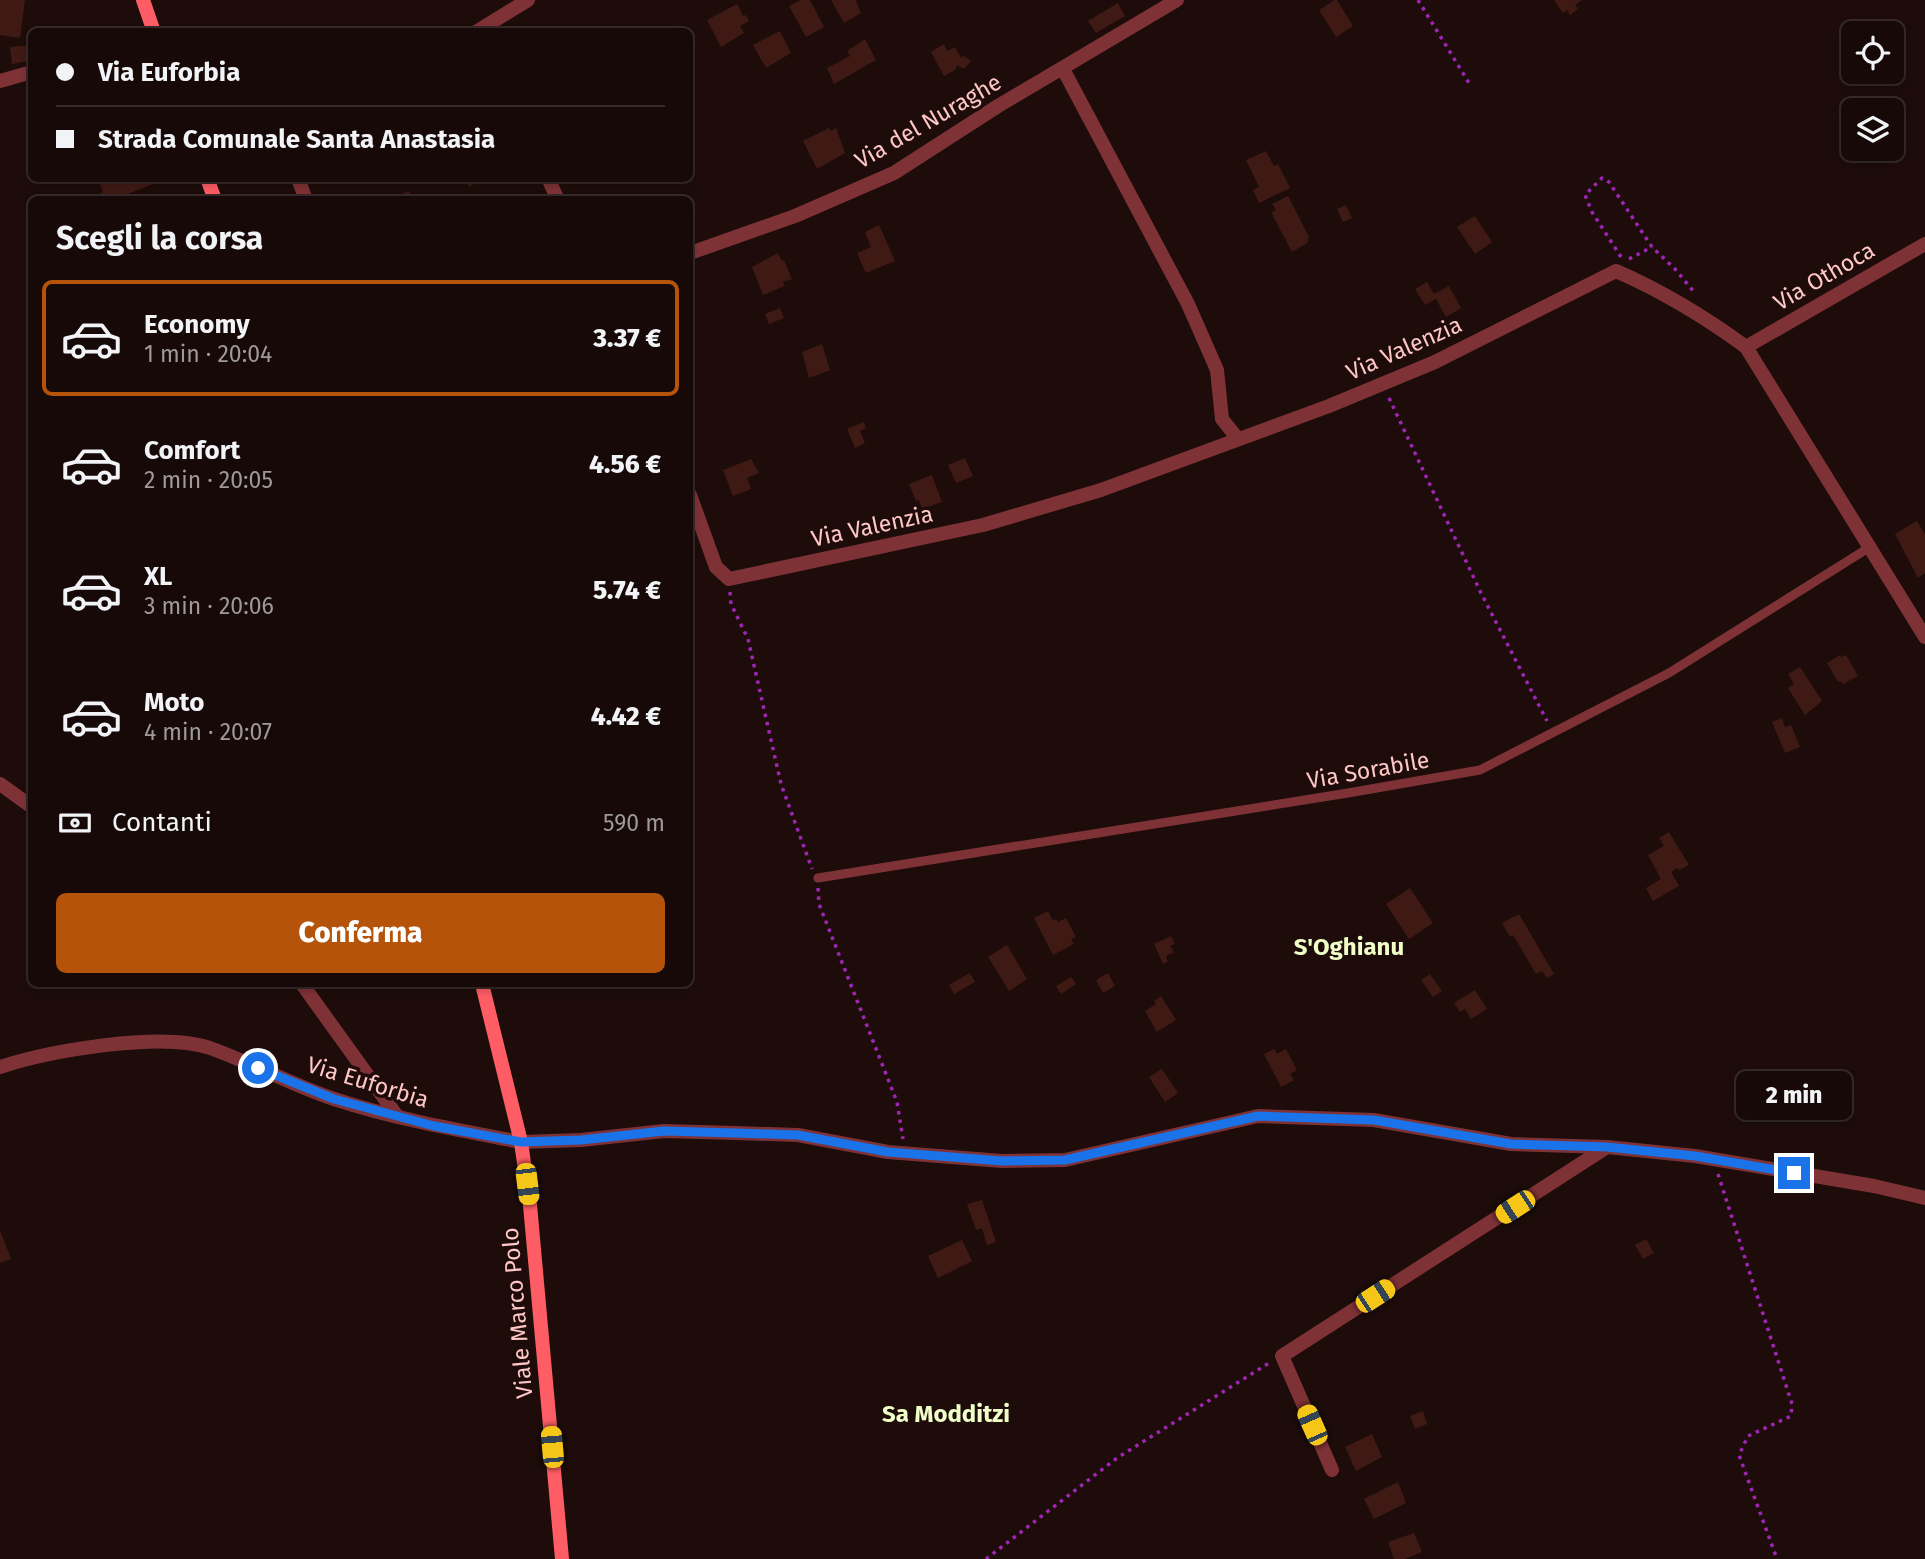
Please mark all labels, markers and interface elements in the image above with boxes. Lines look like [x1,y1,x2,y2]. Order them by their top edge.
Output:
map controls [1841,21,1904,161]
button: locate [1841,21,1904,84]
text: Via Euforbia [98,57,240,88]
street label: Via del Nuraghe [850,68,1006,174]
button: layers [1841,98,1904,161]
text: Strada Comunale Santa Anastasia [98,124,495,155]
text: Scegli la corsa [56,219,263,257]
street label: Via Othoca [1768,236,1880,316]
icon: car [60,307,123,370]
text: Economy [144,309,250,340]
street label: Via Valenzia [1342,310,1466,386]
text: 3.37 € [593,323,661,354]
text: 1 min · 20:04 [144,340,272,368]
icon: car [60,433,123,496]
text: Comfort [144,435,240,466]
text: 4.56 € [589,449,661,480]
text: 2 min · 20:05 [144,466,273,494]
street label: Via Valenzia [809,499,935,553]
icon: car [60,559,123,622]
text: XL [144,561,172,592]
text: 5.74 € [593,575,661,606]
text: 3 min · 20:06 [144,592,274,620]
icon: car [60,685,123,748]
text: Moto [144,687,204,718]
text: 4.42 € [591,701,661,732]
text: 4 min · 20:07 [144,718,272,746]
street label: Via Sorabile [1305,745,1431,795]
icon: cash [56,804,94,842]
text: Contanti [112,807,212,838]
text: 590 m [603,809,665,837]
button: Conferma [56,893,665,973]
district label: S'Oghianu [1294,933,1404,961]
street label: Via Euforbia [304,1050,432,1114]
route start [242,1052,274,1084]
callout: 2 min [1736,1072,1852,1120]
text: 2 min [1766,1081,1822,1109]
route end [1778,1157,1810,1189]
car [515,1162,540,1206]
car [1492,1187,1539,1227]
street label: Viale Marco Polo [496,1226,538,1400]
car [1352,1276,1399,1316]
district label: Sa Modditzi [882,1400,1010,1428]
car [1294,1402,1331,1448]
car [540,1425,565,1469]

